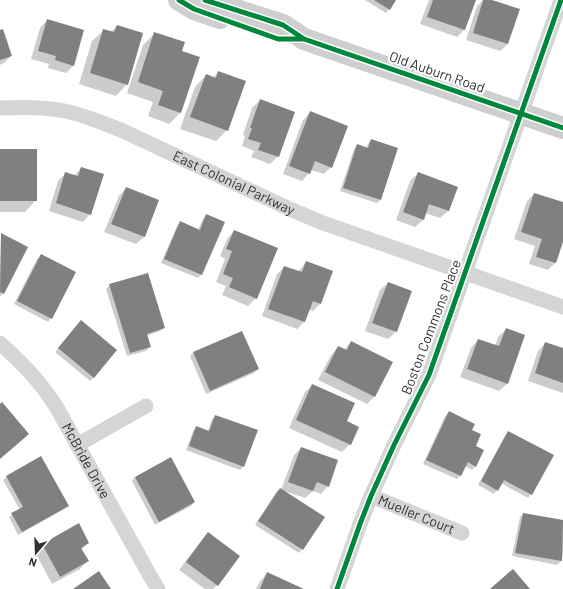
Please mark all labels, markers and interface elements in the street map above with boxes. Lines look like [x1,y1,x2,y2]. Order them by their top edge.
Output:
street label: Old Auburn Road [387,47,487,96]
street label: East Colonial Parkway [170,147,298,218]
street label: Boston Commons Place [397,257,464,397]
street label: McBride Drive [59,420,114,501]
street label: Mueller Court [376,491,457,537]
north arrow [16,533,56,573]
text: N [27,556,38,570]

